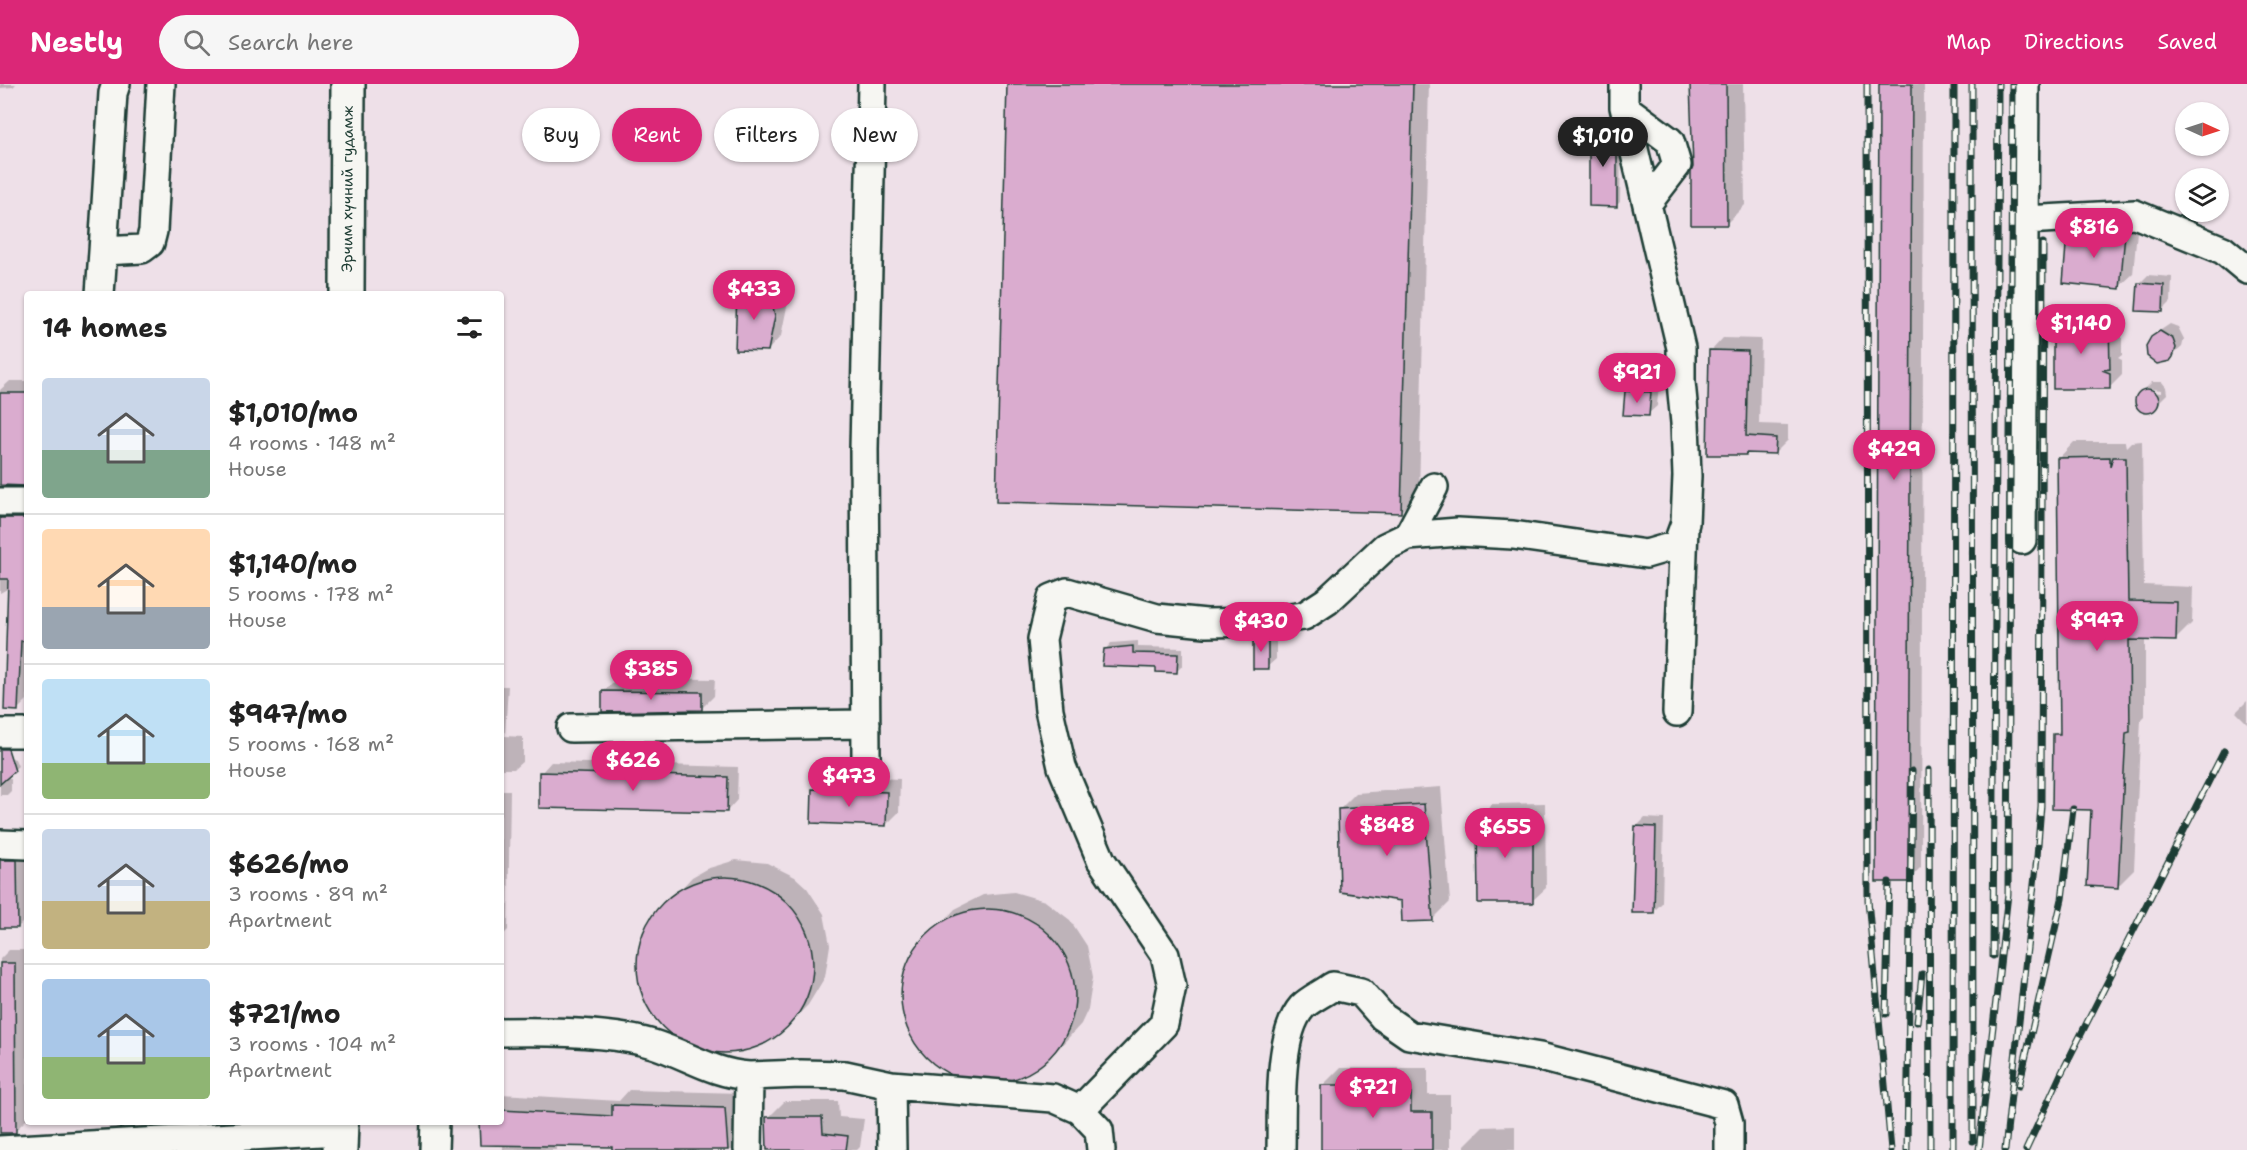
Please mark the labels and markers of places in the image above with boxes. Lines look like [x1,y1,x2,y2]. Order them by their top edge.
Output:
pin: $1,010 [1554,117,1652,168]
pin: $816 [2058,208,2130,259]
pin: $433 [718,270,790,321]
pin: $1,140 [2032,304,2130,355]
pin: $921 [1601,353,1673,404]
pin: $429 [1858,430,1930,481]
pin: $947 [2061,601,2133,652]
pin: $430 [1225,602,1297,653]
pin: $385 [615,650,687,701]
pin: $626 [597,741,669,792]
pin: $473 [813,757,885,808]
pin: $848 [1351,806,1423,857]
pin: $655 [1469,808,1541,859]
pin: $721 [1337,1068,1409,1119]

